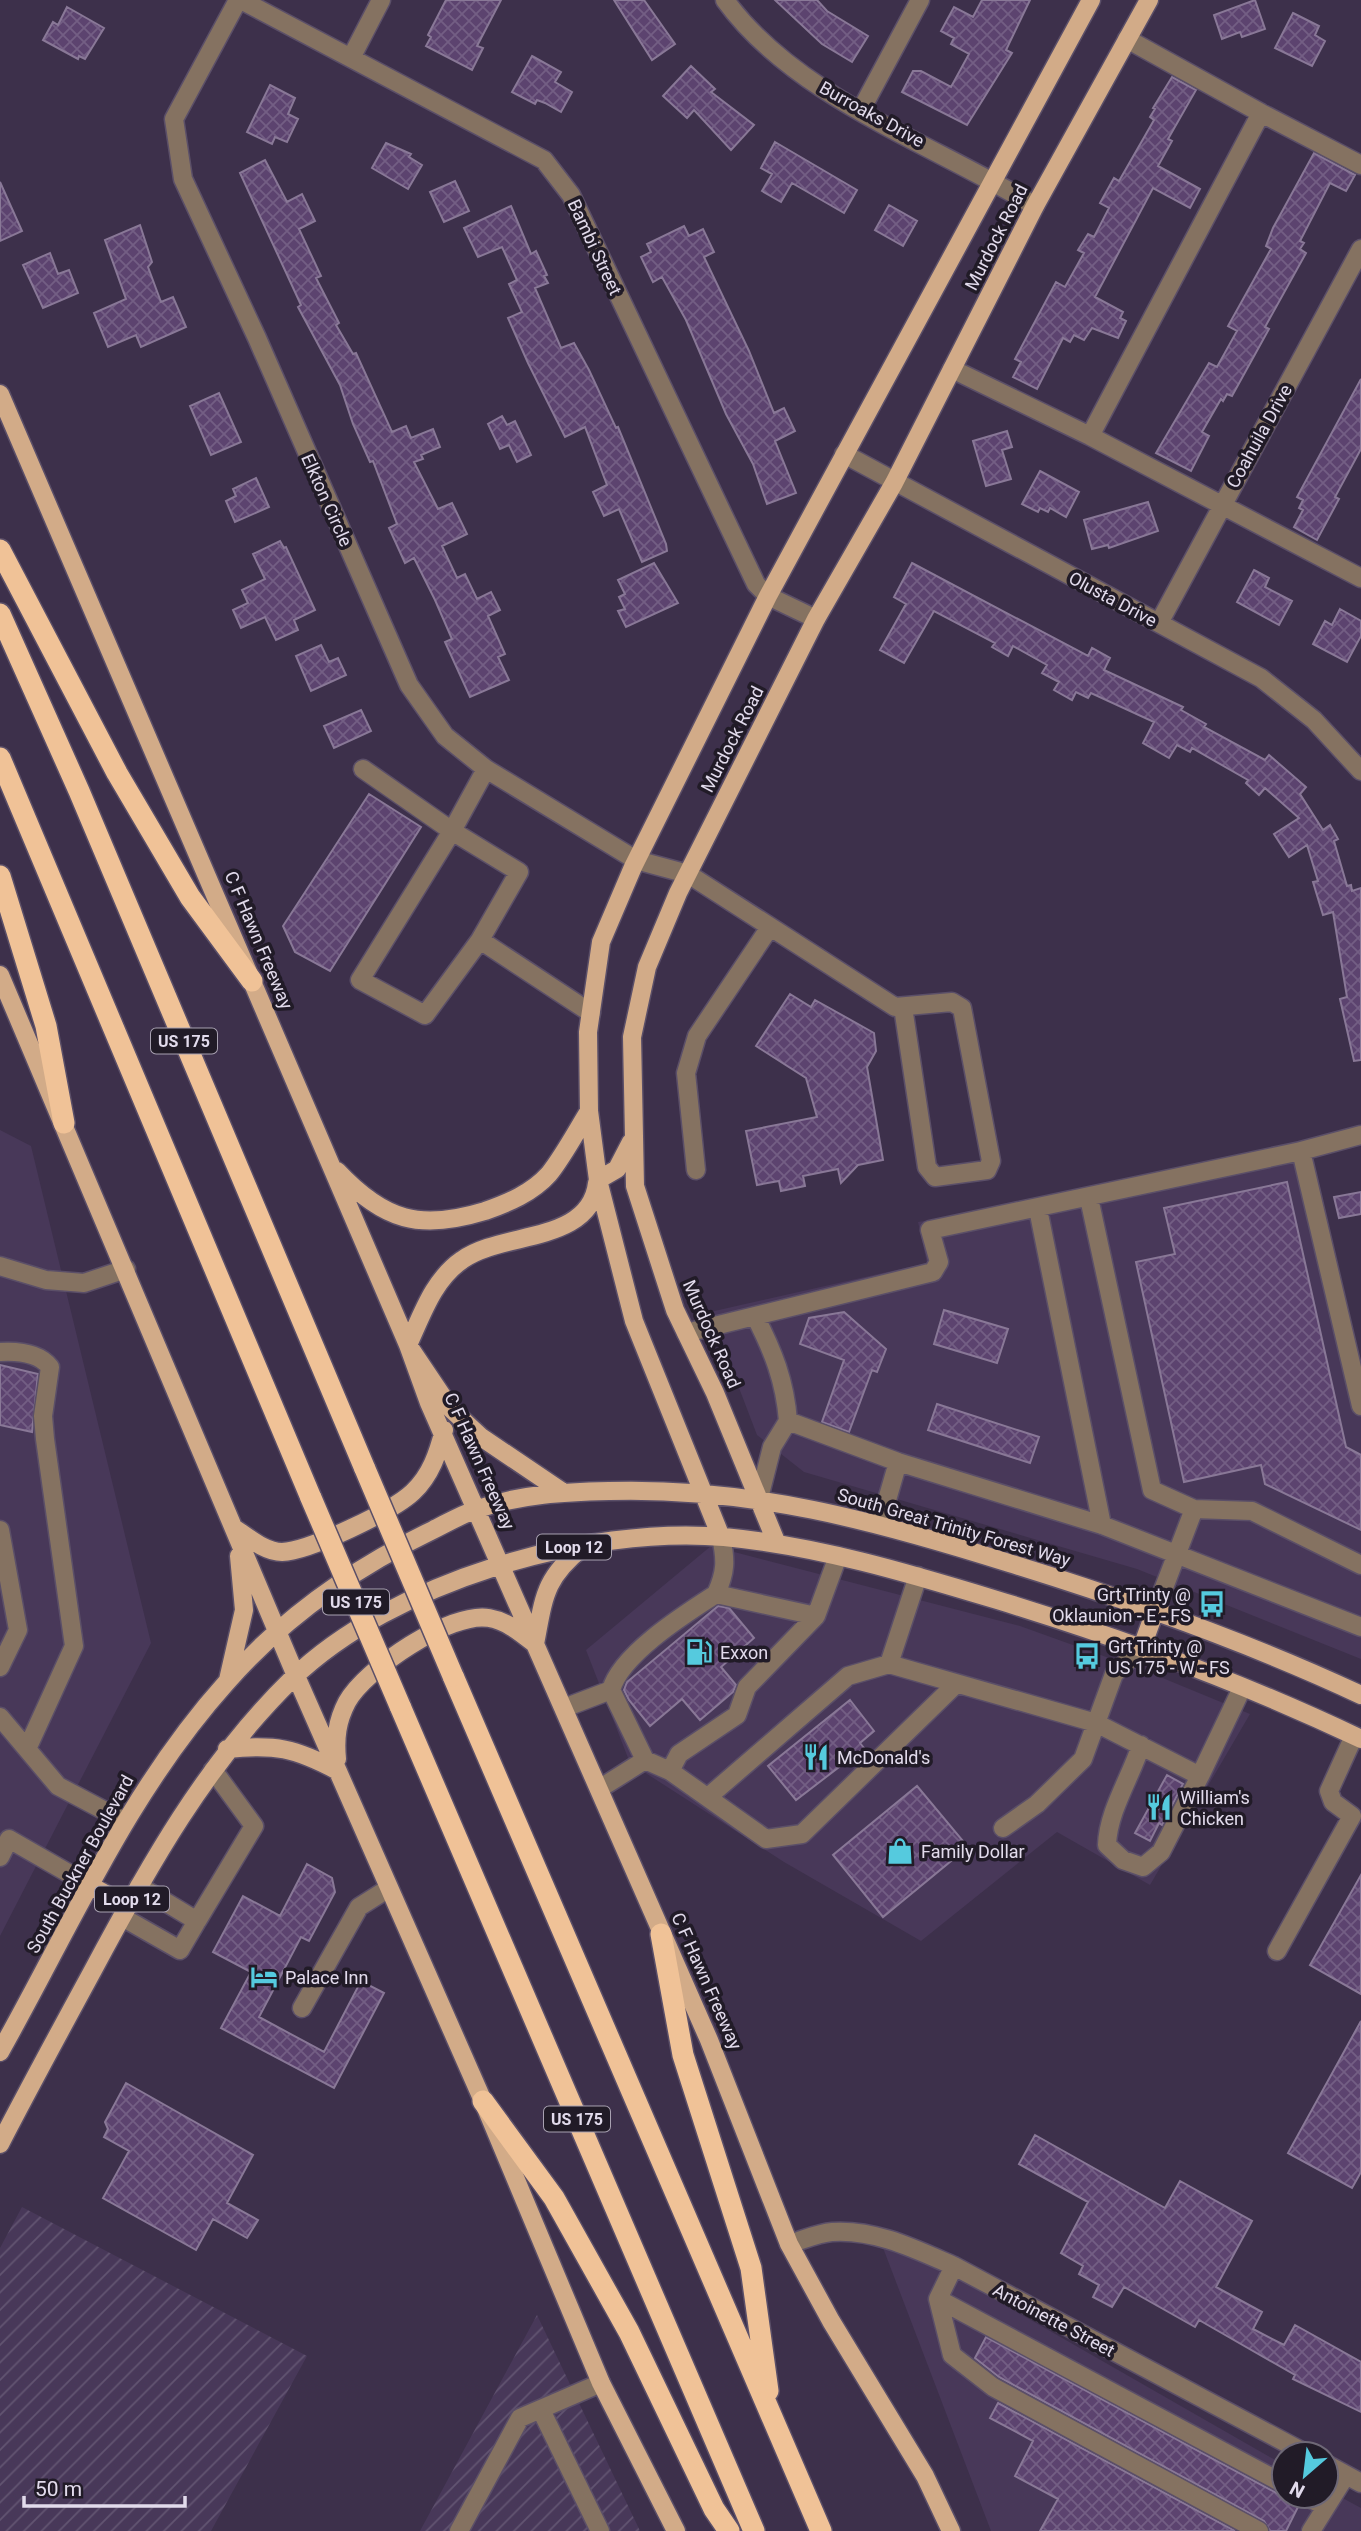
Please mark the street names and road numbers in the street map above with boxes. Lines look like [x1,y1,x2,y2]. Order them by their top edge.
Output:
street label: Burroaks Drive [816,77,928,151]
street label: Murdock Road [960,180,1032,294]
street label: Bambi Street [564,196,626,298]
street label: Coahuila Drive [1222,381,1296,491]
street label: Elkton Circle [297,450,357,550]
street label: Olusta Drive [1065,567,1161,631]
street label: Murdock Road [696,682,768,796]
street label: C F Hawn Freeway [220,868,298,1012]
road number: US 175 [151,1028,217,1054]
street label: Murdock Road [679,1277,745,1391]
street label: C F Hawn Freeway [440,1389,520,1533]
street label: South Great Trinity Forest Way [835,1484,1073,1570]
road number: Loop 12 [537,1534,611,1560]
road number: US 175 [323,1590,389,1614]
street label: South Buckner Boulevard [22,1771,138,1957]
road number: Loop 12 [95,1886,169,1912]
street label: C F Hawn Freeway [667,1909,747,2053]
road number: US 175 [544,2106,610,2132]
street label: Antoinette Street [990,2279,1119,2361]

